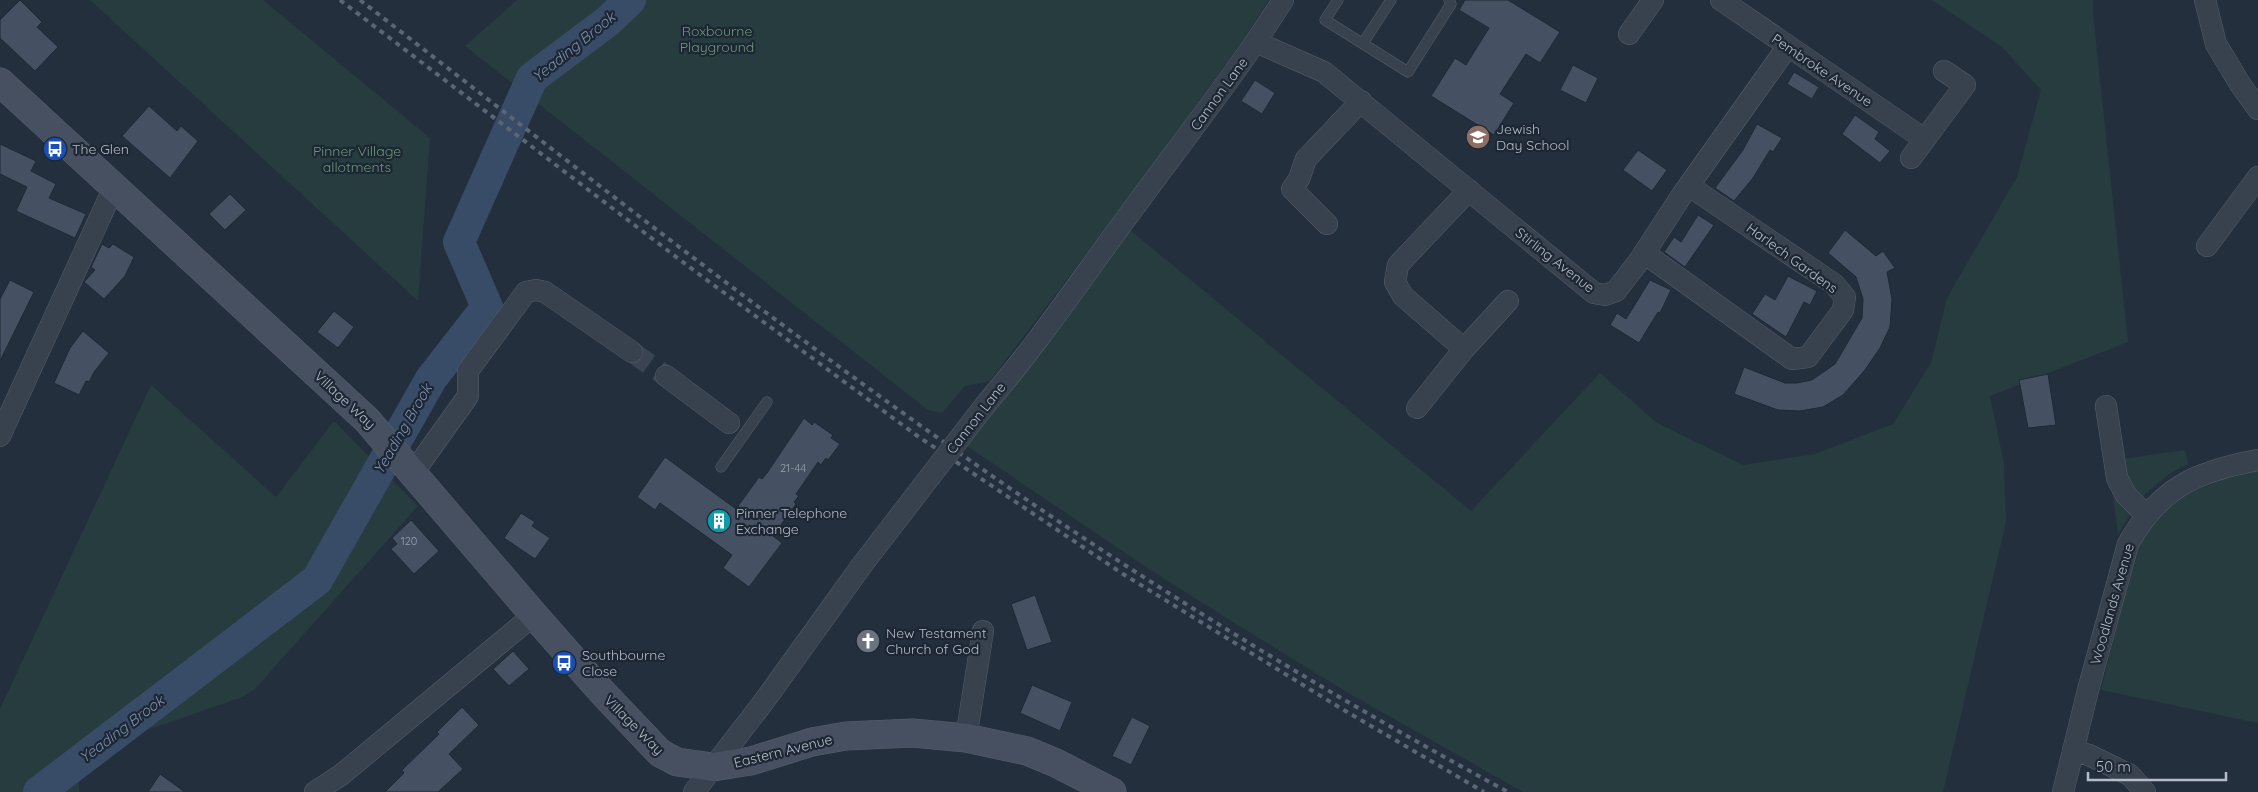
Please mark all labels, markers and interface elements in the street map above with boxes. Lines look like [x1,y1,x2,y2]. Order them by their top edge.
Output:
water label: Yeading Brook [528,6,621,86]
park label: Roxbourne Playground [680,22,754,56]
street label: Pembroke Avenue [1768,30,1876,110]
street label: Cannon Lane [1186,54,1252,134]
place label: Jewish Day School [1496,120,1570,154]
school or university icon: Jewish Day School [1465,124,1491,150]
bus stop icon: The Glen [42,136,68,162]
place label: The Glen [72,140,129,158]
park label: Pinner Village allotments [313,142,401,176]
street label: Harlech Gardens [1743,219,1841,297]
street label: Stirling Avenue [1512,223,1598,297]
street label: Village Way [311,367,379,433]
water label: Yeading Brook [369,378,437,477]
street label: Cannon Lane [942,378,1010,457]
house number: 21-44 [780,461,806,475]
place label: Pinner Telephone Exchange [736,504,847,538]
building icon: Pinner Telephone Exchange [706,508,732,534]
house number: 120 [401,534,417,548]
street label: Woodlands Avenue [2086,541,2138,667]
place label: New Testament Church of God [886,624,987,658]
church icon: New Testament Church of God [855,628,881,654]
place label: Southbourne Close [582,646,665,680]
bus stop icon: Southbourne Close [551,650,577,676]
water label: Yeading Brook [76,689,169,767]
street label: Village Way [600,691,668,759]
street label: Eastern Avenue [732,730,834,772]
scale bar [2088,750,2226,782]
text: 50 m [2096,757,2131,776]

